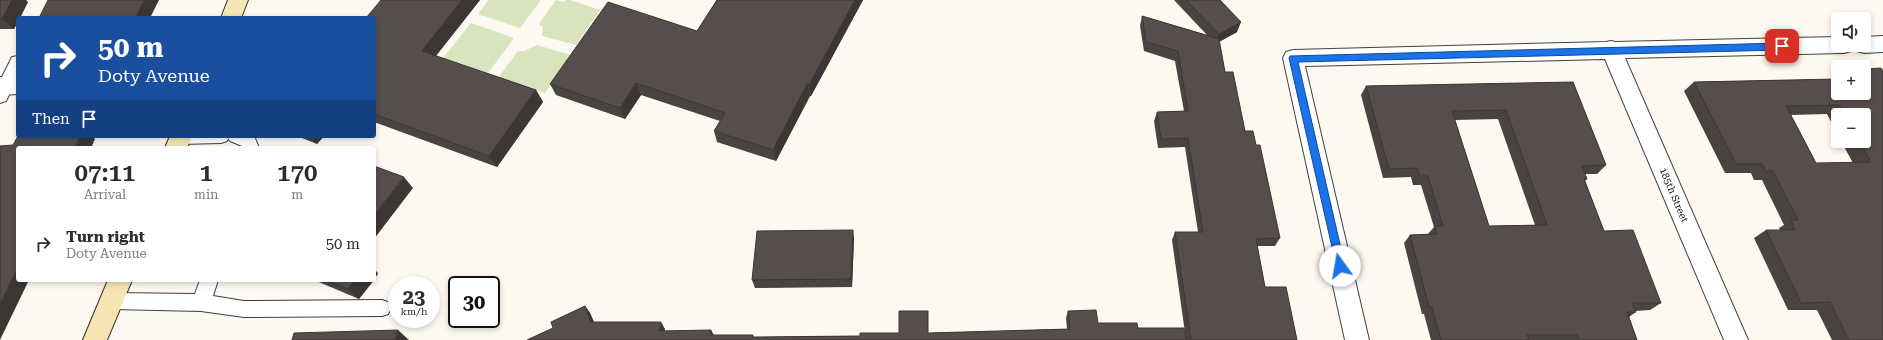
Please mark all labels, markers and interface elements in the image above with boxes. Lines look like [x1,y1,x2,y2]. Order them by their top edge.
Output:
map controls [1831,12,1871,148]
button: sound [1831,12,1871,52]
pin [1765,29,1799,63]
text: 50 m [98,31,163,64]
icon: right [32,32,84,84]
icon: arrive [1771,35,1793,57]
button: + [1831,60,1871,100]
text: Doty Avenue [98,65,210,86]
icon: arrive [78,108,100,130]
button: − [1831,108,1871,148]
text: Then [32,110,70,128]
text: 07:11 [75,159,135,187]
text: 1 [200,159,213,187]
text: 170 [277,159,317,187]
street label: 185th Street [1658,166,1691,224]
text: Arrival [84,187,126,202]
text: min [194,187,218,202]
text: m [291,187,303,202]
text: Turn right [66,228,145,246]
icon: right [32,233,54,255]
text: 50 m [326,235,360,253]
position arrow [1319,245,1361,287]
text: Doty Avenue [66,246,147,261]
speed limit sign: 30 [448,276,500,328]
text: 23 [403,285,425,309]
text: km/h [401,306,427,317]

